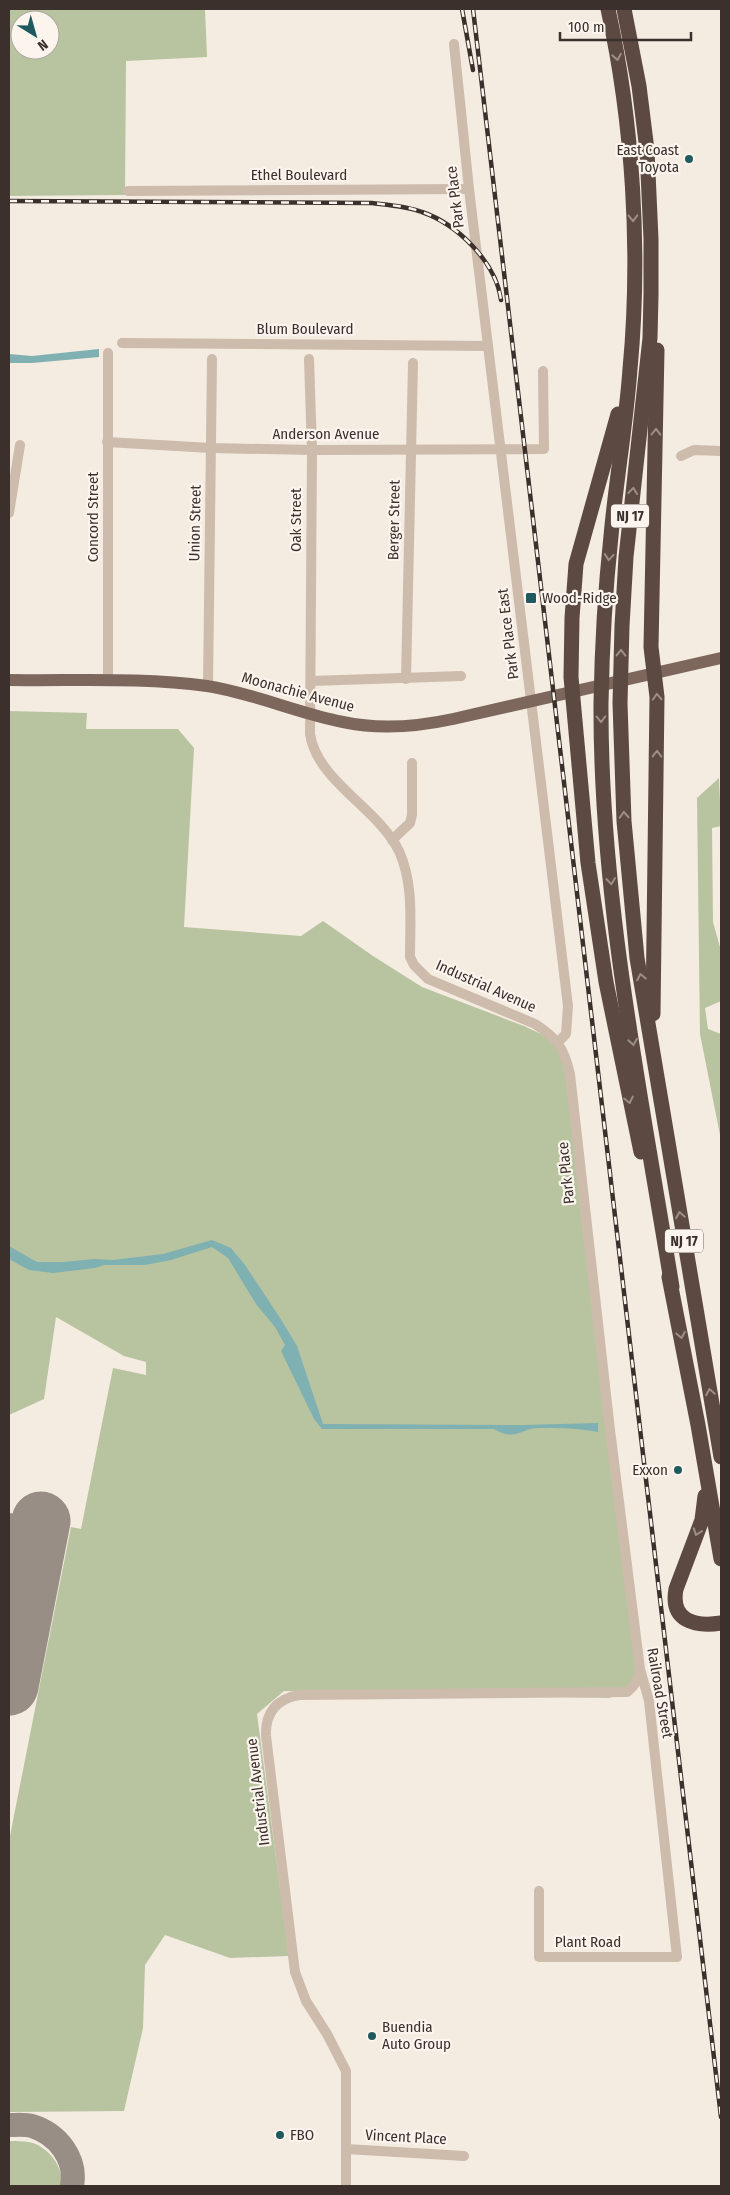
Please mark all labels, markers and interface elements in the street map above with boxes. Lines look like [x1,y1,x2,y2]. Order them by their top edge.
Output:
north arrow [10,10,60,60]
scale bar [560,10,691,42]
text: 100 m [568,18,605,36]
text: N [34,36,51,54]
one-way arrow [612,52,622,61]
place label: East Coast Toyota [616,141,679,176]
marker: East Coast Toyota [683,153,695,165]
street label: Park Place [442,165,468,229]
street label: Ethel Boulevard [251,166,347,184]
one-way arrow [627,214,638,222]
street label: Blum Boulevard [257,320,353,338]
street label: Anderson Avenue [272,425,380,443]
one-way arrow [651,428,661,436]
street label: Concord Street [84,472,102,562]
street label: Berger Street [384,480,404,560]
street label: Union Street [185,484,205,562]
one-way arrow [627,487,638,495]
street label: Oak Street [287,488,305,552]
road number: NJ 17 [611,504,649,528]
one-way arrow [603,553,614,561]
street label: Park Place East [493,587,523,681]
place label: Wood-Ridge [542,589,617,607]
marker: Wood-Ridge [524,591,538,605]
one-way arrow [616,649,626,656]
street label: Moonachie Avenue [240,668,356,716]
one-way arrow [651,693,662,701]
one-way arrow [596,715,607,723]
one-way arrow [651,750,662,758]
one-way arrow [619,811,629,819]
one-way arrow [605,877,616,885]
street label: Industrial Avenue [433,956,539,1016]
one-way arrow [636,973,646,981]
one-way arrow [627,1038,637,1046]
one-way arrow [623,1096,634,1104]
street label: Park Place [554,1141,578,1205]
one-way arrow [675,1210,685,1219]
road number: NJ 17 [665,1230,703,1252]
one-way arrow [675,1330,686,1339]
one-way arrow [705,1388,716,1396]
place label: Exxon [632,1461,668,1479]
marker: Exxon [672,1464,684,1476]
one-way arrow [693,1528,703,1536]
street label: Railroad Street [643,1646,677,1740]
street label: Industrial Avenue [242,1737,274,1847]
street label: Plant Road [555,1933,621,1951]
place label: Buendia Auto Group [382,2018,451,2053]
marker: Buendia Auto Group [366,2030,378,2042]
place label: FBO [290,2126,314,2144]
street label: Vincent Place [365,2126,447,2148]
marker: FBO [274,2129,286,2141]

